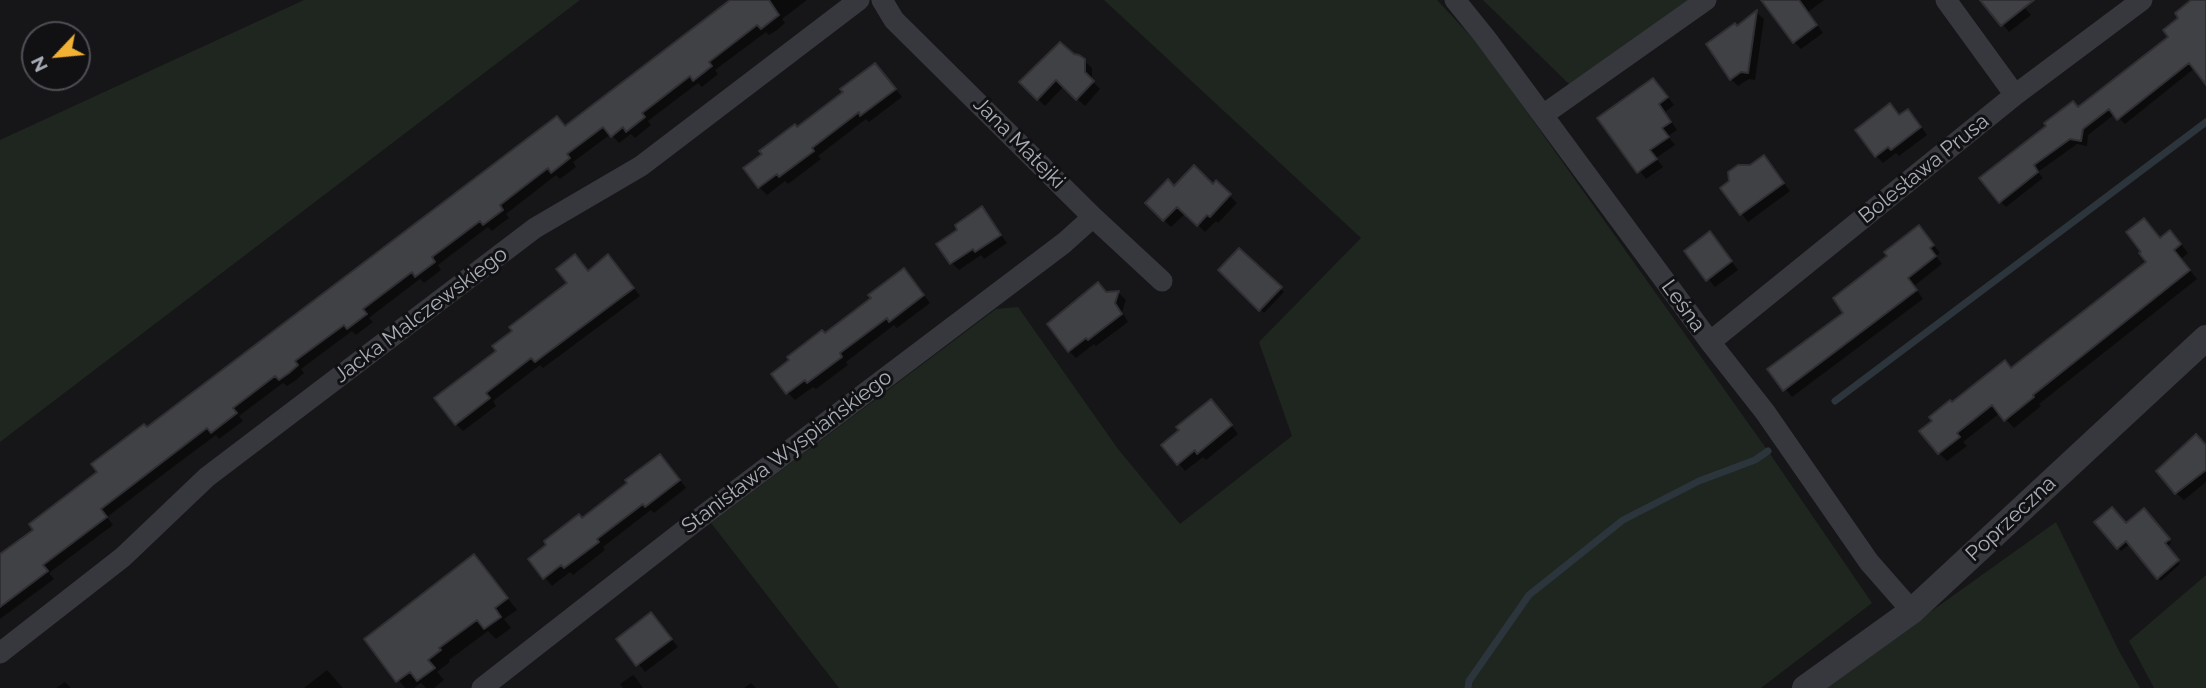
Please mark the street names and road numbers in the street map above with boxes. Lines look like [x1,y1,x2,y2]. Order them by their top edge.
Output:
street label: Jana Matejki [968,92,1070,194]
street label: Bolesława Prusa [1854,109,1994,229]
street label: Jacka Malczewskiego [329,242,513,388]
street label: Leśna [1656,275,1710,337]
street label: Stanisława Wyspiańskiego [677,365,897,539]
street label: Poprzeczna [1961,471,2061,567]

